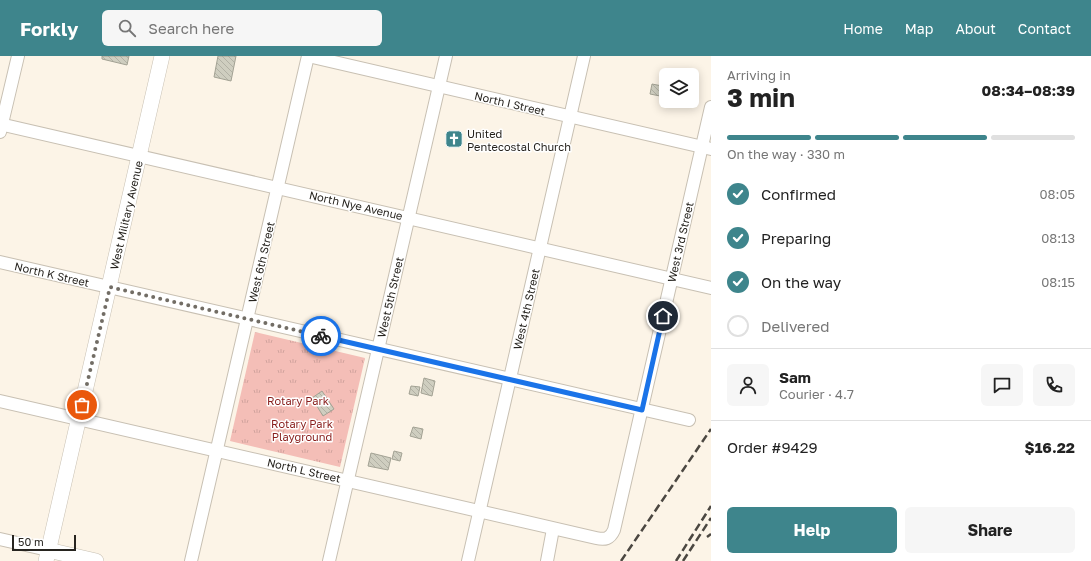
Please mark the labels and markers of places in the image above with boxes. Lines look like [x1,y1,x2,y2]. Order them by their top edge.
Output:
place label: United Pentecostal Church [467,127,571,153]
church icon: United Pentecostal Church [444,129,464,149]
pin [646,299,680,333]
pin [65,388,99,422]

